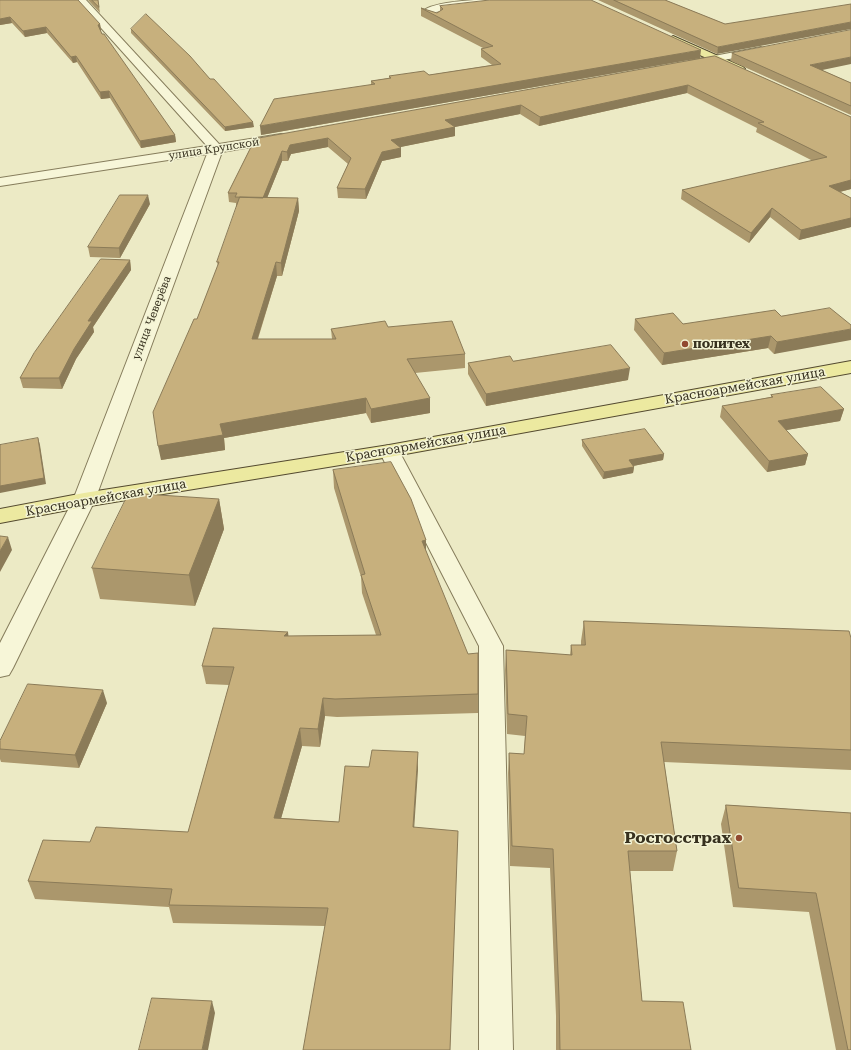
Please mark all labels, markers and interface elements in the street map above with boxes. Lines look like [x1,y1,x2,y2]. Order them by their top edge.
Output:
street label: улица Крупской [168,135,260,163]
street label: улица Чеверёва [130,274,174,362]
place label: политех [693,336,750,352]
marker: политех [680,339,690,349]
street label: Красноармейская улица [664,364,826,408]
street label: Красноармейская улица [345,422,507,466]
street label: Красноармейская улица [25,476,187,520]
place label: Росгосстрах [625,828,731,848]
marker: Росгосстрах [734,833,744,843]

